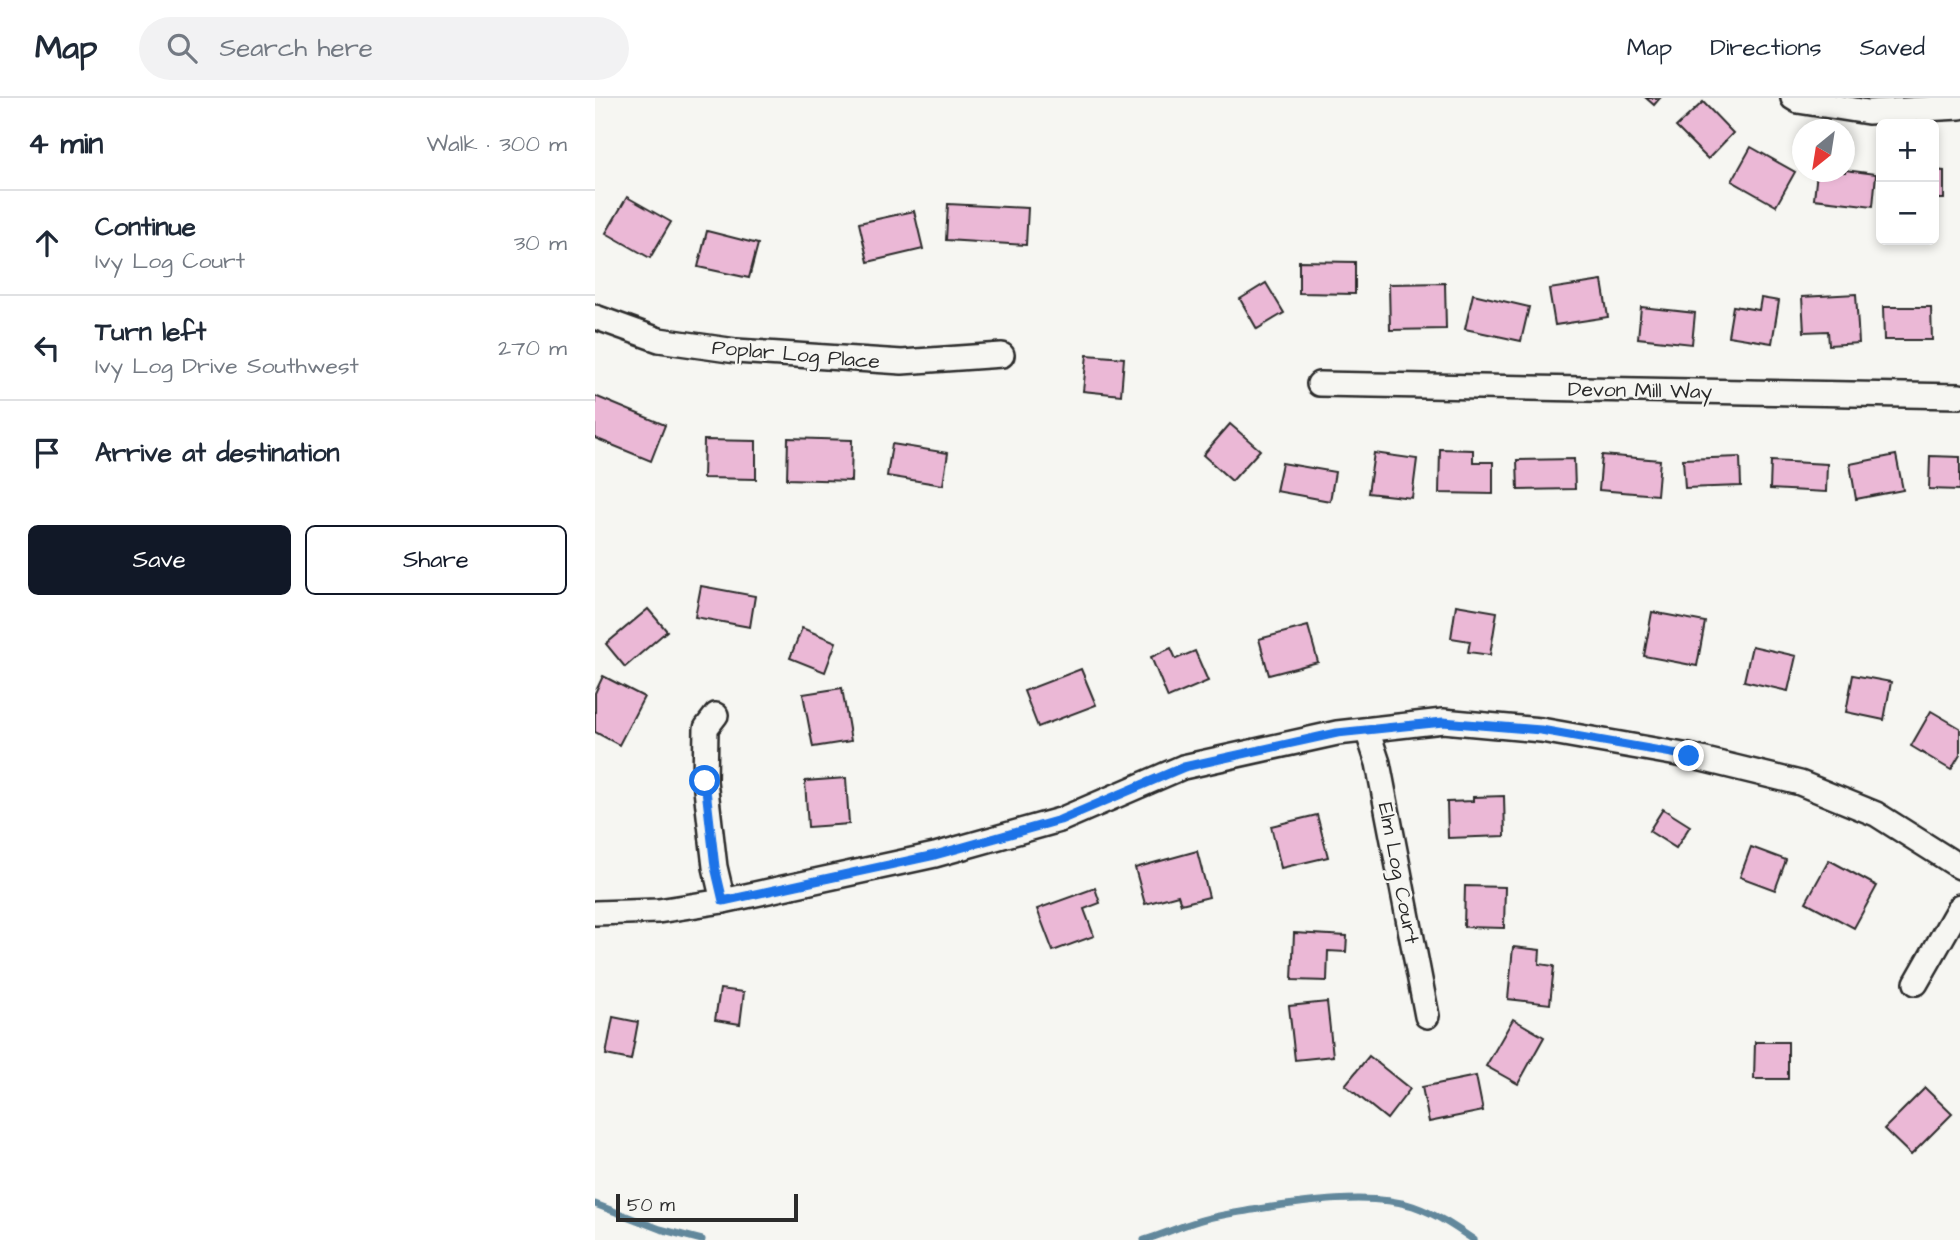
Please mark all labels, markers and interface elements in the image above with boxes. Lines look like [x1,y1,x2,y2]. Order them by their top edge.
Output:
search box [139,17,629,80]
text: Map [35,25,97,71]
icon: search [163,29,201,67]
text: Search here [219,30,373,66]
text: Map [1627,31,1672,65]
text: Directions [1710,31,1822,65]
text: Saved [1860,31,1925,65]
north arrow [1792,119,1855,182]
map controls [1876,119,1939,245]
button: + [1876,119,1939,182]
text: 4 min [28,123,103,165]
text: Walk · 300 m [426,128,567,160]
button: − [1876,182,1939,245]
text: Continue [95,209,196,245]
icon: ahead [28,224,66,262]
text: 30 m [514,227,567,259]
text: Ivy Log Court [95,245,245,277]
text: Turn left [95,314,206,350]
icon: left [28,329,66,367]
text: 270 m [498,332,567,364]
street label: Poplar Log Place [711,333,881,378]
text: Ivy Log Drive Southwest [95,350,359,382]
street label: Devon Mill Way [1568,375,1713,408]
icon: arrive [28,434,66,472]
text: Arrive at destination [95,435,340,471]
button: Save [28,525,291,595]
button: Share [305,525,567,595]
route end [1673,740,1704,771]
route start [689,765,720,796]
street label: Elm Log Court [1369,800,1427,947]
scale bar [616,1191,798,1223]
text: 50 m [627,1192,675,1219]

